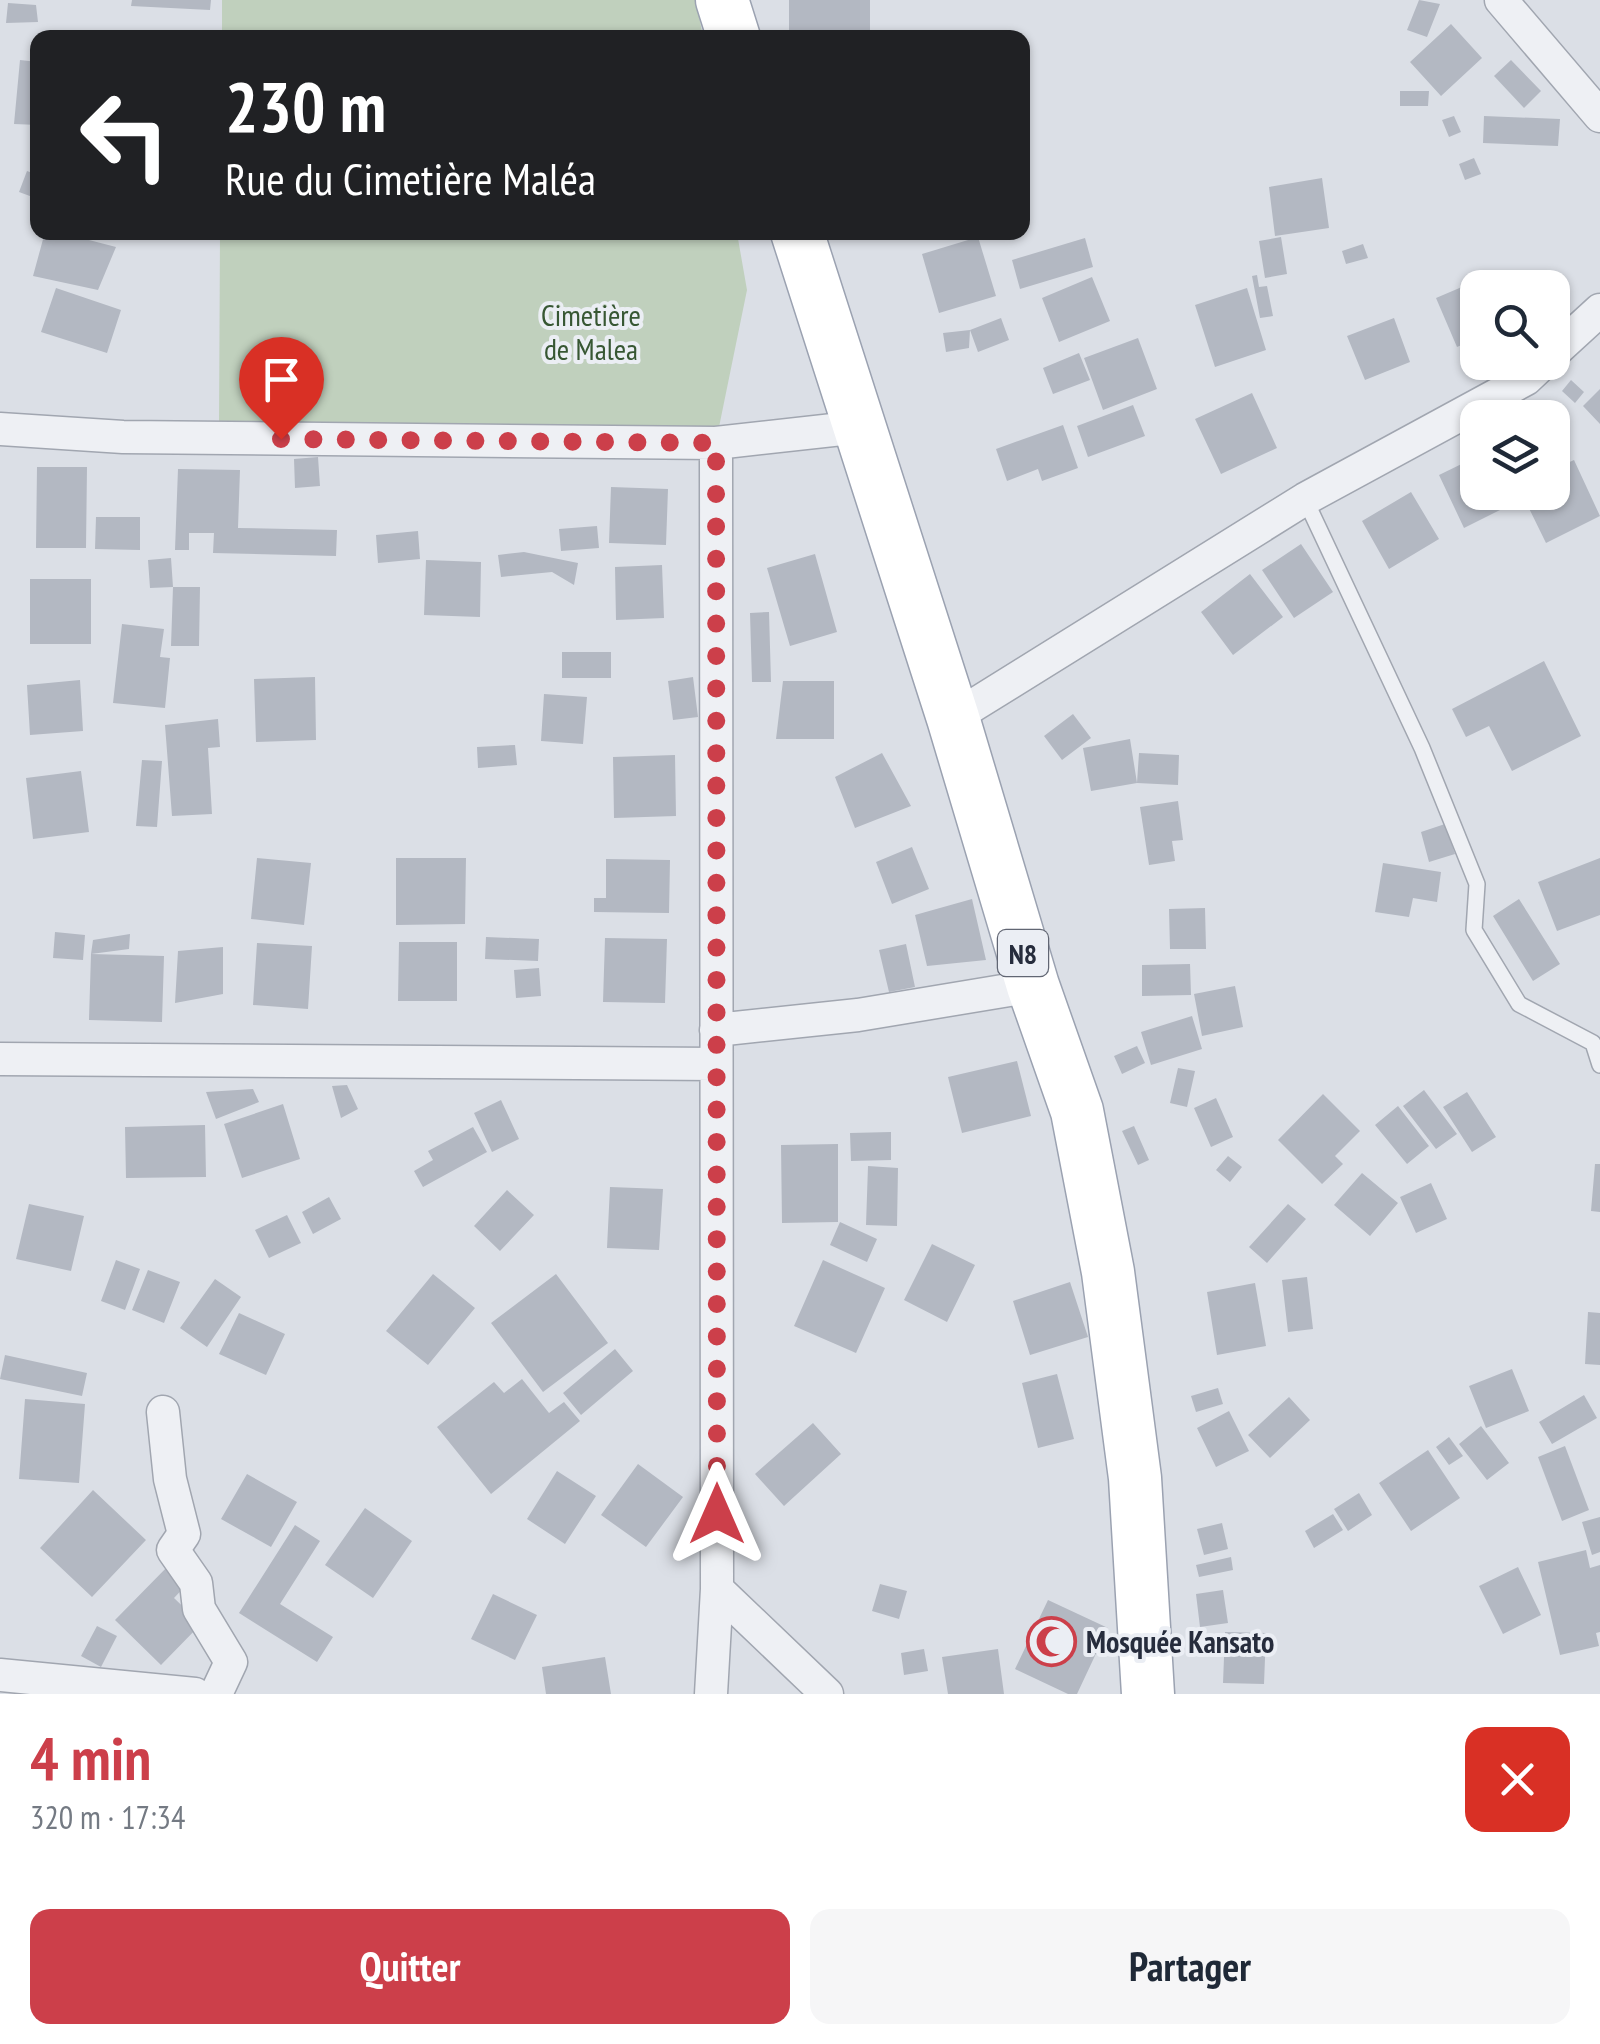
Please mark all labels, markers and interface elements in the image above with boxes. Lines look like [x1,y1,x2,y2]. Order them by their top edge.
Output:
text: 230 m [225,61,386,151]
icon: left [60,70,190,200]
text: Rue du Cimetière Maléa [225,149,596,207]
map controls [1460,270,1570,510]
button: search [1460,270,1570,380]
park label: Cimetière de Malea [541,295,641,368]
pin [239,337,324,440]
icon: arrive [254,352,309,407]
button: layers [1460,400,1570,510]
road number: N8 [998,930,1048,976]
position arrow [665,1462,769,1566]
mosque icon: Mosquée Kansato [1025,1615,1077,1667]
place label: Mosquée Kansato [1086,1622,1274,1661]
text: 4 min [30,1719,151,1797]
button: close [1465,1727,1570,1832]
text: 320 m · 17:34 [30,1796,185,1838]
button: Quitter [30,1909,790,2024]
button: Partager [810,1909,1570,2024]

